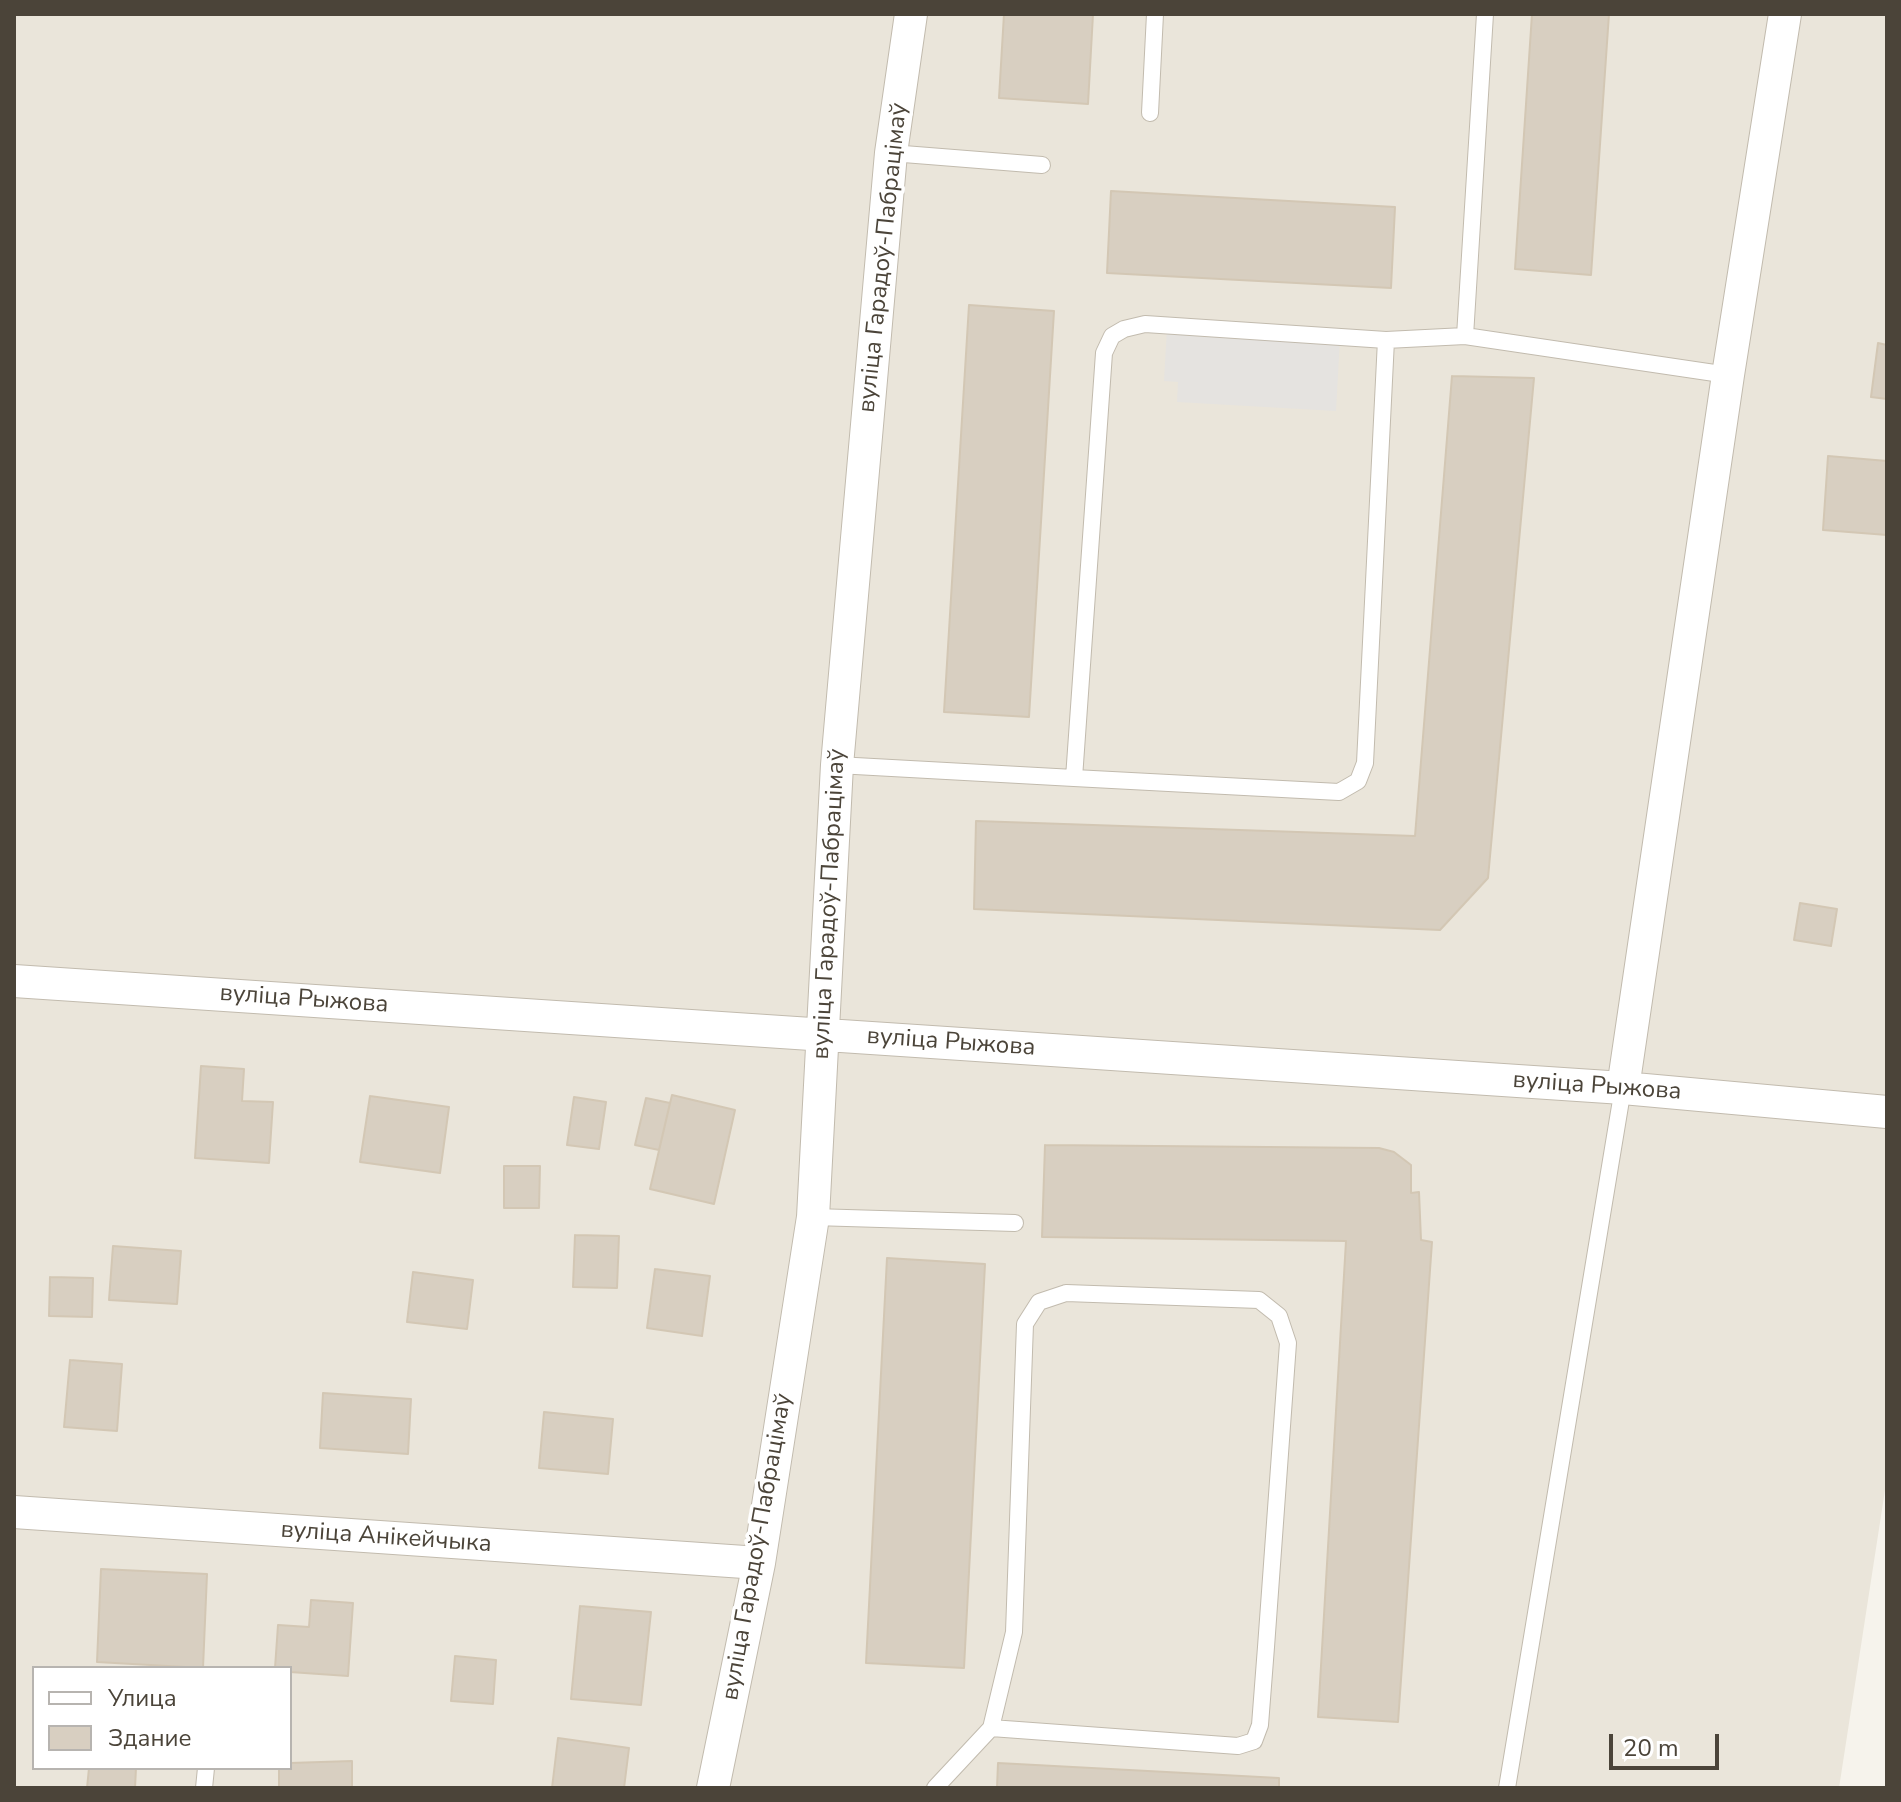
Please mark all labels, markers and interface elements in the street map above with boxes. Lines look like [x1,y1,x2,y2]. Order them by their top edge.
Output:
street label: вуліца Гарадоў-Пабрацімаў [853,102,915,414]
street label: вуліца Гарадоў-Пабрацімаў [807,748,853,1060]
street label: вуліца Рыжова [219,980,389,1020]
street label: вуліца Рыжова [866,1023,1036,1063]
street label: вуліца Рыжова [1512,1067,1682,1107]
street label: вуліца Гарадоў-Пабрацімаў [717,1391,799,1703]
street label: вуліца Анікейчыка [280,1516,492,1560]
legend [32,1666,292,1770]
text: Улица [108,1682,177,1714]
scale bar [1613,1718,1723,1768]
text: Здание [108,1722,192,1754]
text: 20 m [1623,1732,1679,1764]

